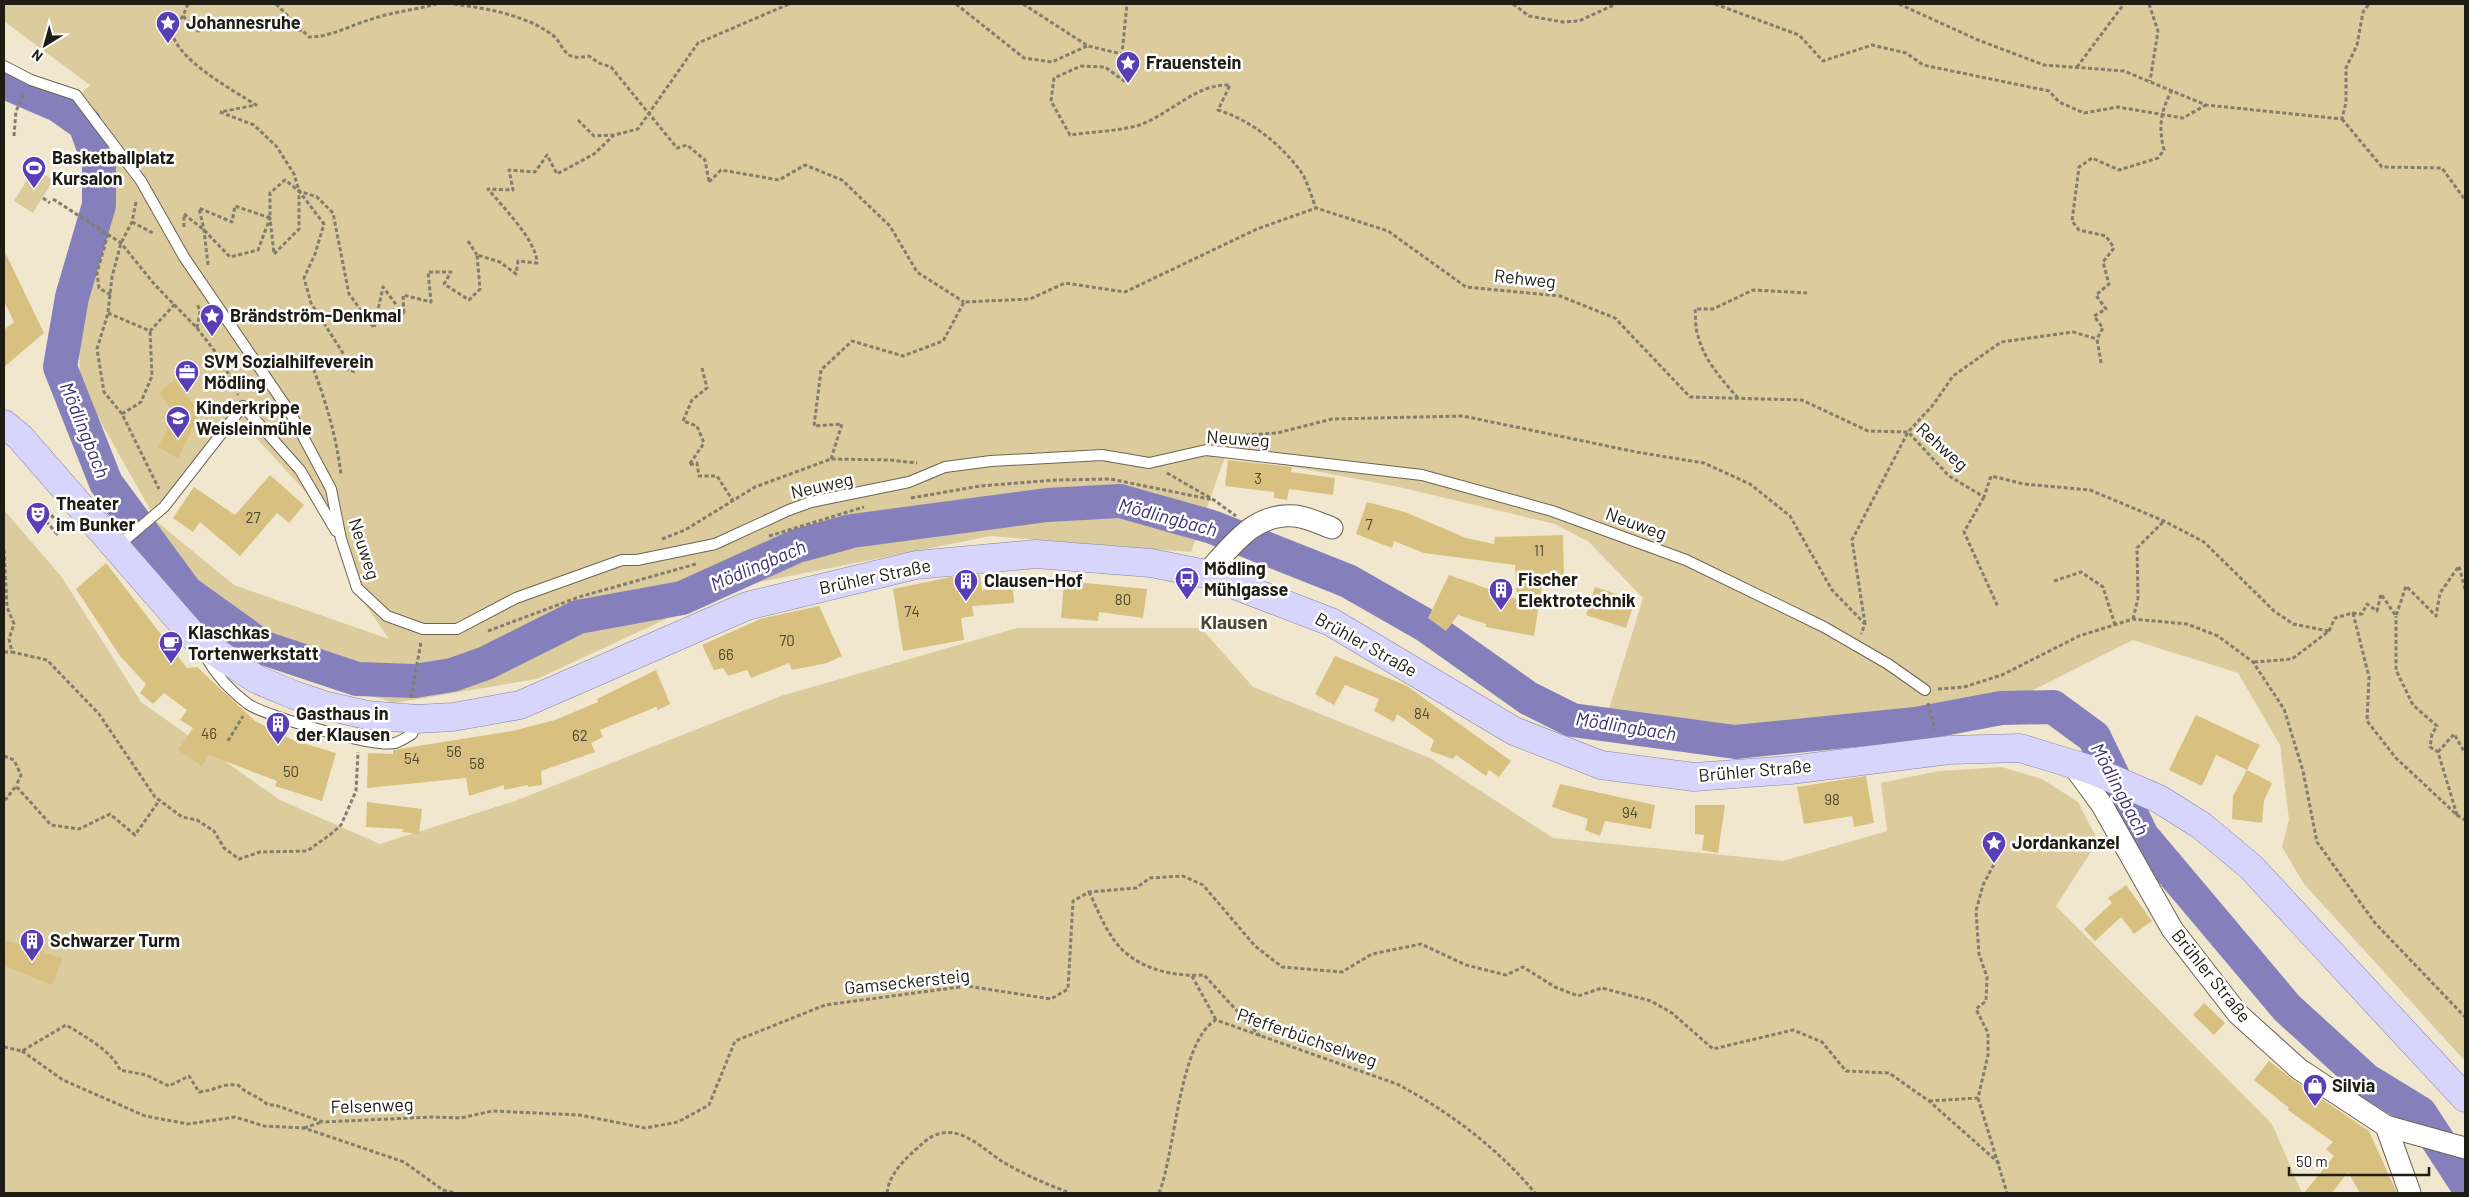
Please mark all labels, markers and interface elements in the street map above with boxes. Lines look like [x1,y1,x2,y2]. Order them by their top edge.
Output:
place icon: Johannesruhe [155,10,181,44]
place label: Johannesruhe [186,11,301,33]
north arrow [20,20,70,70]
text: N [28,46,46,65]
place icon: Frauenstein [1115,50,1141,84]
place label: Frauenstein [1146,51,1241,73]
place label: Basketballplatz Kursalon [52,146,174,189]
sports icon: Basketballplatz Kursalon [21,155,47,189]
street label: Rehweg [1493,264,1557,292]
place icon: Brändström-Denkmal [199,303,225,337]
place label: Brändström-Denkmal [230,304,401,326]
place label: SVM Sozialhilfeverein Mödling [204,350,374,393]
office icon: SVM Sozialhilfeverein Mödling [174,359,200,393]
water label: Mödlingbach [56,378,115,481]
place label: Kinderkrippe Weisleinmühle [196,396,312,439]
school or university icon: Kinderkrippe Weisleinmühle [165,405,191,439]
street label: Rehweg [1912,417,1973,475]
street label: Neuweg [1206,425,1270,451]
street label: Neuweg [788,467,855,503]
house number: 3 [1254,469,1262,487]
place label: Theater im Bunker [56,492,136,535]
water label: Mödlingbach [1116,492,1220,541]
theatre icon: Theater im Bunker [25,501,51,535]
street label: Neuweg [1603,502,1670,544]
house number: 27 [245,508,261,526]
street label: Neuweg [345,515,385,582]
house number: 7 [1365,515,1373,533]
water label: Mödlingbach [707,534,809,595]
house number: 11 [1534,541,1544,559]
street label: Brühler Straße [817,553,933,599]
place label: Mödling Mühlgasse [1204,557,1288,600]
bus stop icon: Mödling Mühlgasse [1174,566,1200,600]
building icon: Clausen-Hof [953,568,979,602]
place label: Fischer Elektrotechnik [1518,568,1636,611]
place label: Clausen-Hof [984,569,1083,591]
building icon: Fischer Elektrotechnik [1488,577,1514,611]
house number: 80 [1115,590,1131,608]
house number: 74 [904,602,920,620]
street label: Brühler Straße [1312,607,1421,681]
district label: Klausen [1200,610,1268,633]
place label: Klaschkas Tortenwerkstatt [188,621,319,664]
cafe icon: Klaschkas Tortenwerkstatt [158,630,184,664]
house number: 70 [779,631,795,649]
house number: 66 [718,645,734,663]
place label: Gasthaus in der Klausen [296,702,390,745]
house number: 84 [1414,704,1430,722]
water label: Mödlingbach [1574,706,1678,745]
building icon: Gasthaus in der Klausen [265,711,291,745]
house number: 46 [201,724,217,742]
house number: 62 [572,726,588,744]
water label: Mödlingbach [2086,739,2154,839]
house number: 56 [446,742,462,760]
house number: 54 [404,749,420,767]
house number: 58 [469,754,485,772]
street label: Brühler Straße [1697,754,1812,786]
house number: 50 [283,762,299,780]
house number: 98 [1824,790,1840,808]
house number: 94 [1622,803,1638,821]
place icon: Jordankanzel [1981,830,2007,864]
place label: Jordankanzel [2012,831,2120,853]
street label: Brühler Straße [2168,924,2256,1026]
building icon: Schwarzer Turm [19,928,45,962]
place label: Schwarzer Turm [50,929,180,951]
street label: Gamseckersteig [843,963,971,999]
street label: Pfefferbüchselweg [1234,1003,1380,1071]
shop icon: Silvia [2302,1073,2328,1107]
place label: Silvia [2332,1074,2375,1096]
street label: Felsenweg [330,1093,414,1117]
scale bar [2289,1144,2429,1176]
text: 50 m [2296,1152,2328,1170]

